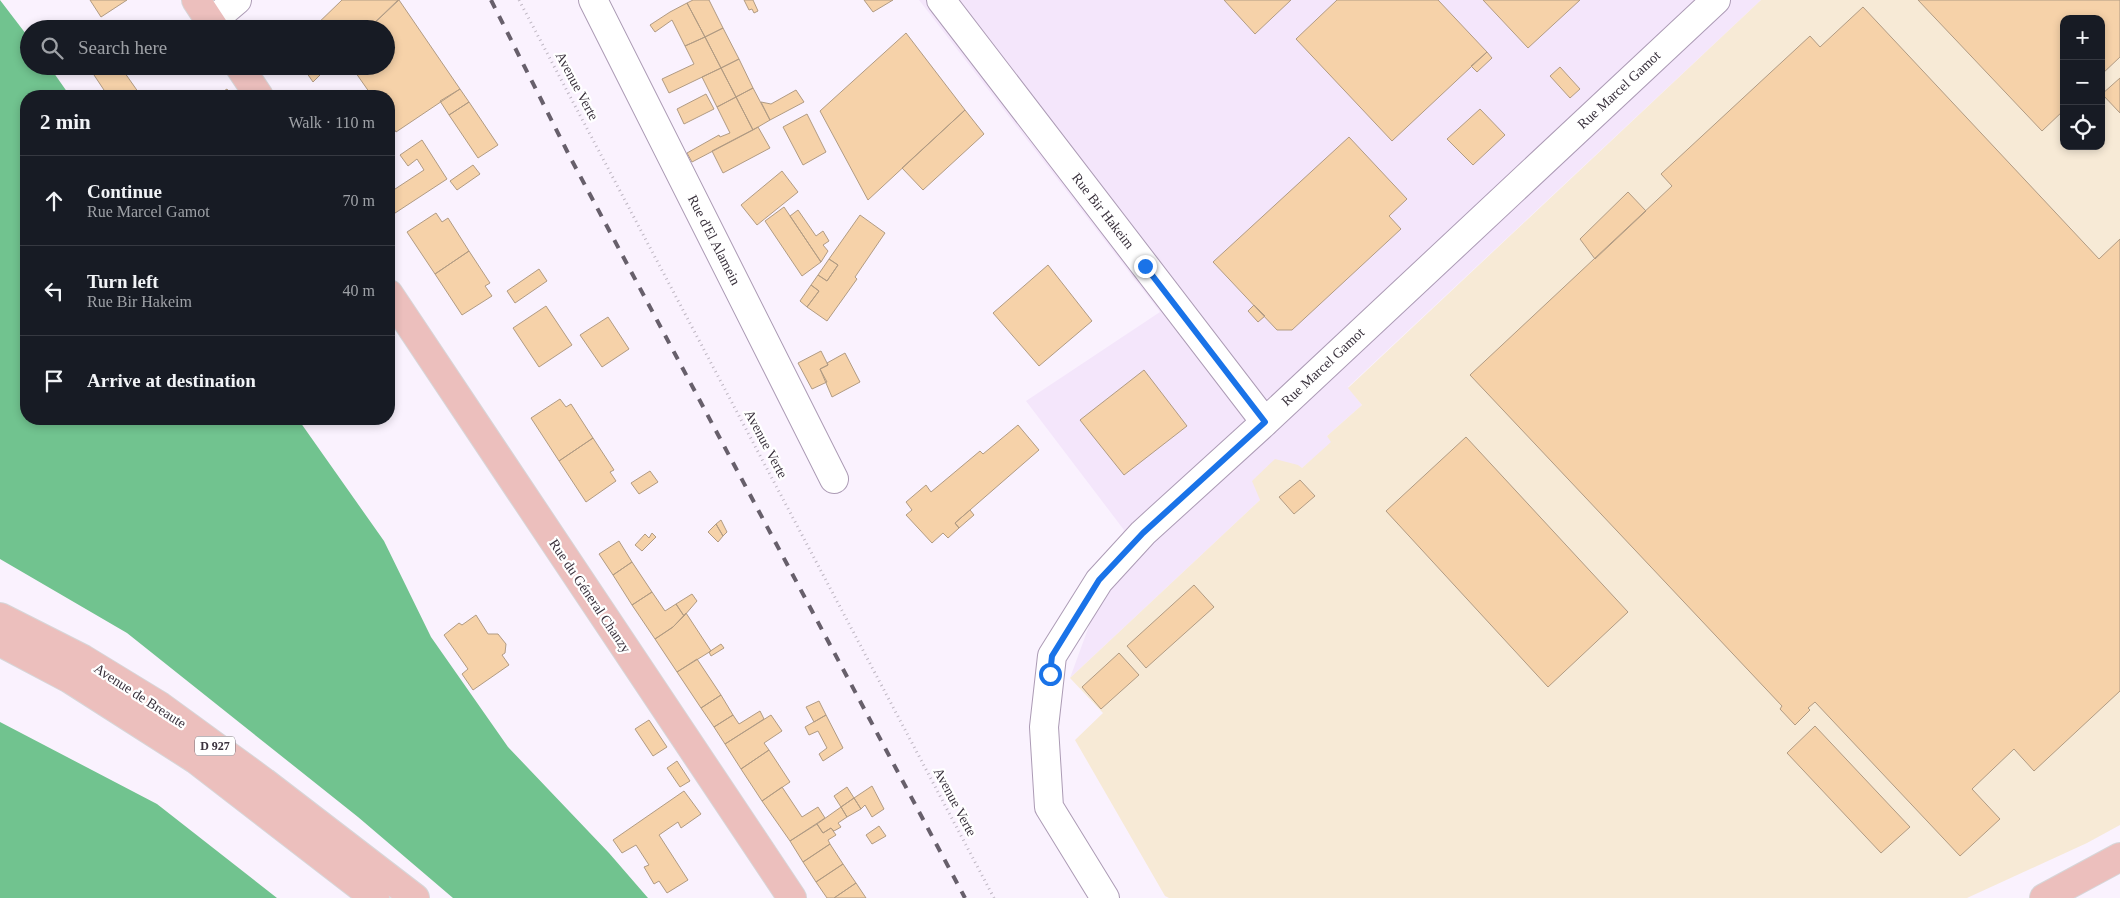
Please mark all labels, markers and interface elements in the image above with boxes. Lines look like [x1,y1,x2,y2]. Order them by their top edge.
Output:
map controls [2060,15,2105,150]
button: + [2060,15,2105,60]
search box [20,20,395,75]
icon: search [38,34,66,62]
text: Search here [78,37,167,58]
street label: Rue Marcel Gamot [1575,48,1663,132]
street label: Avenue Verte [553,49,601,123]
button: − [2060,60,2105,105]
button: locate [2060,105,2105,150]
text: 2 min [40,110,91,134]
text: Walk · 110 m [288,114,375,131]
street label: Rue Bir Hakeim [1069,170,1137,252]
text: Continue [87,181,162,202]
icon: ahead [40,187,68,215]
text: 70 m [343,192,375,209]
street label: Rue d'El Alamein [685,193,743,287]
text: Rue Marcel Gamot [87,203,210,220]
route end [1134,255,1157,278]
text: Turn left [87,271,159,292]
icon: left [40,277,68,305]
text: 40 m [343,282,375,299]
text: Rue Bir Hakeim [87,293,192,310]
street label: Rue Marcel Gamot [1279,325,1367,409]
icon: arrive [40,367,68,395]
text: Arrive at destination [87,370,256,391]
street label: Avenue Verte [742,407,790,481]
street label: Rue du Géneral Chanzy [546,536,634,656]
street label: Avenue de Breaute [91,661,189,731]
route start [1039,663,1062,686]
road number: D 927 [195,736,235,756]
street label: Avenue Verte [931,765,979,839]

